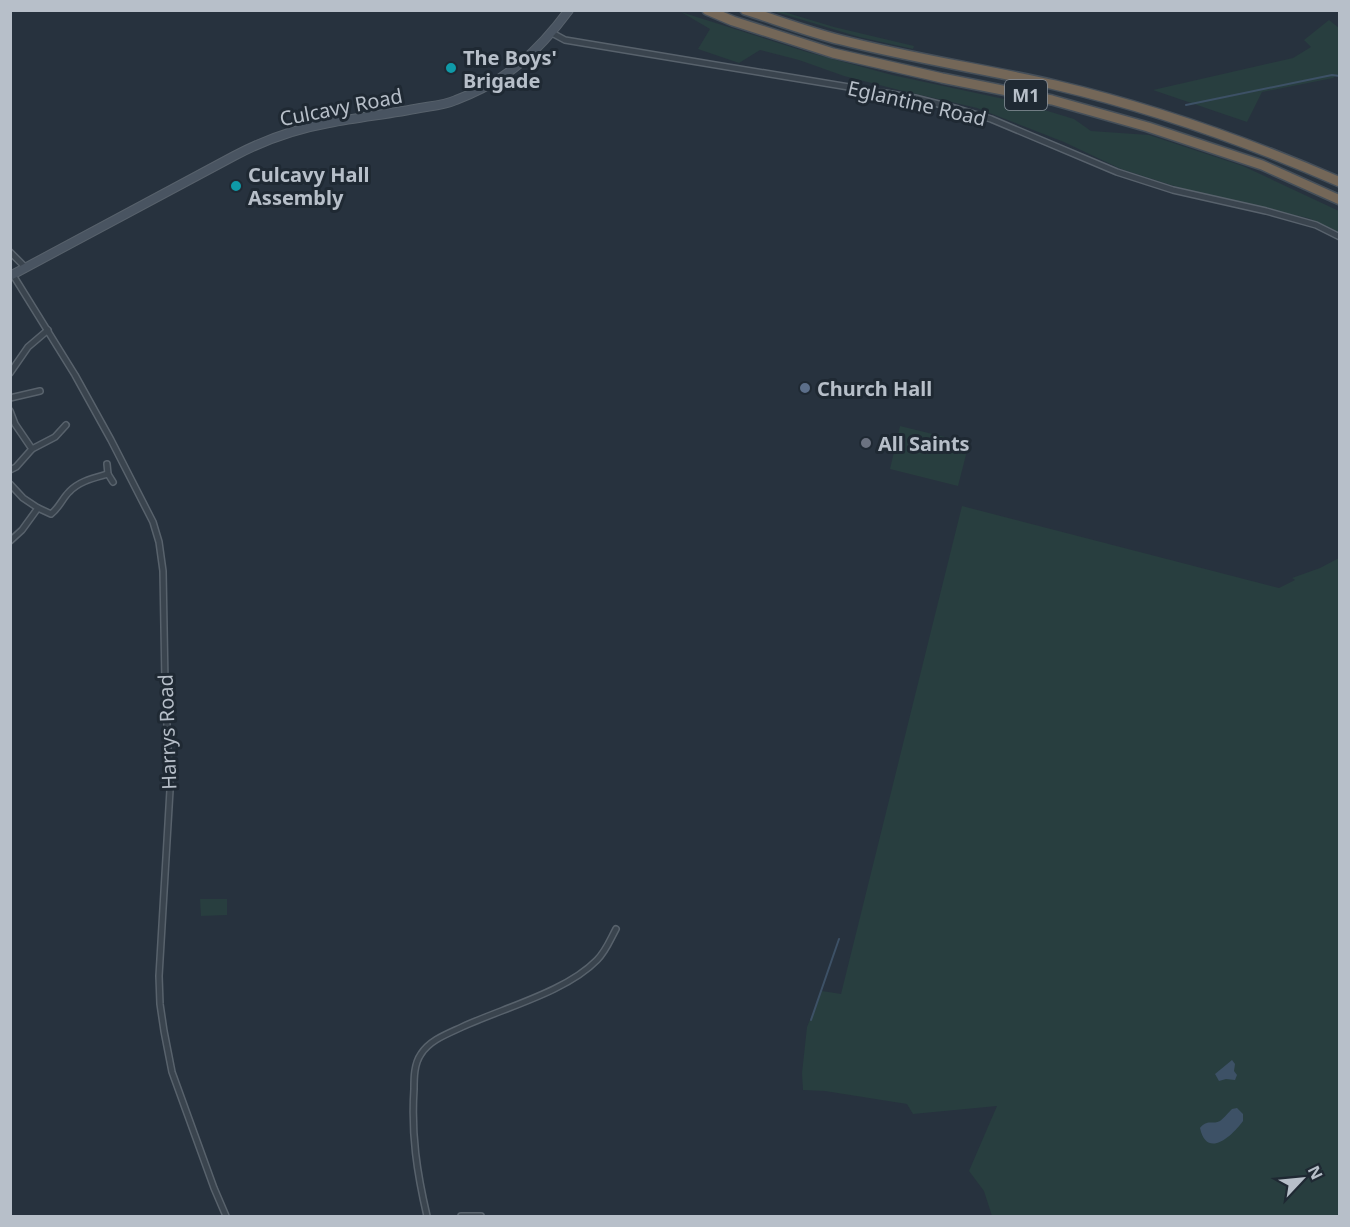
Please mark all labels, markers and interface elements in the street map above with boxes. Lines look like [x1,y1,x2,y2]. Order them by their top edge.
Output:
place label: The Boys' Brigade [463,44,557,94]
marker: The Boys' Brigade [444,61,458,75]
street label: Eglantine Road [845,74,989,132]
road number: M1 [1005,80,1047,110]
street label: Culcavy Road [277,82,405,132]
place label: Culcavy Hall Assembly [248,161,369,211]
marker: Culcavy Hall Assembly [229,179,243,193]
place label: Church Hall [817,375,932,402]
marker: Church Hall [798,381,812,395]
place label: All Saints [878,430,970,457]
marker: All Saints [859,436,873,450]
street label: Harrys Road [151,674,183,790]
north arrow [1272,1149,1332,1209]
text: N [1303,1162,1328,1183]

